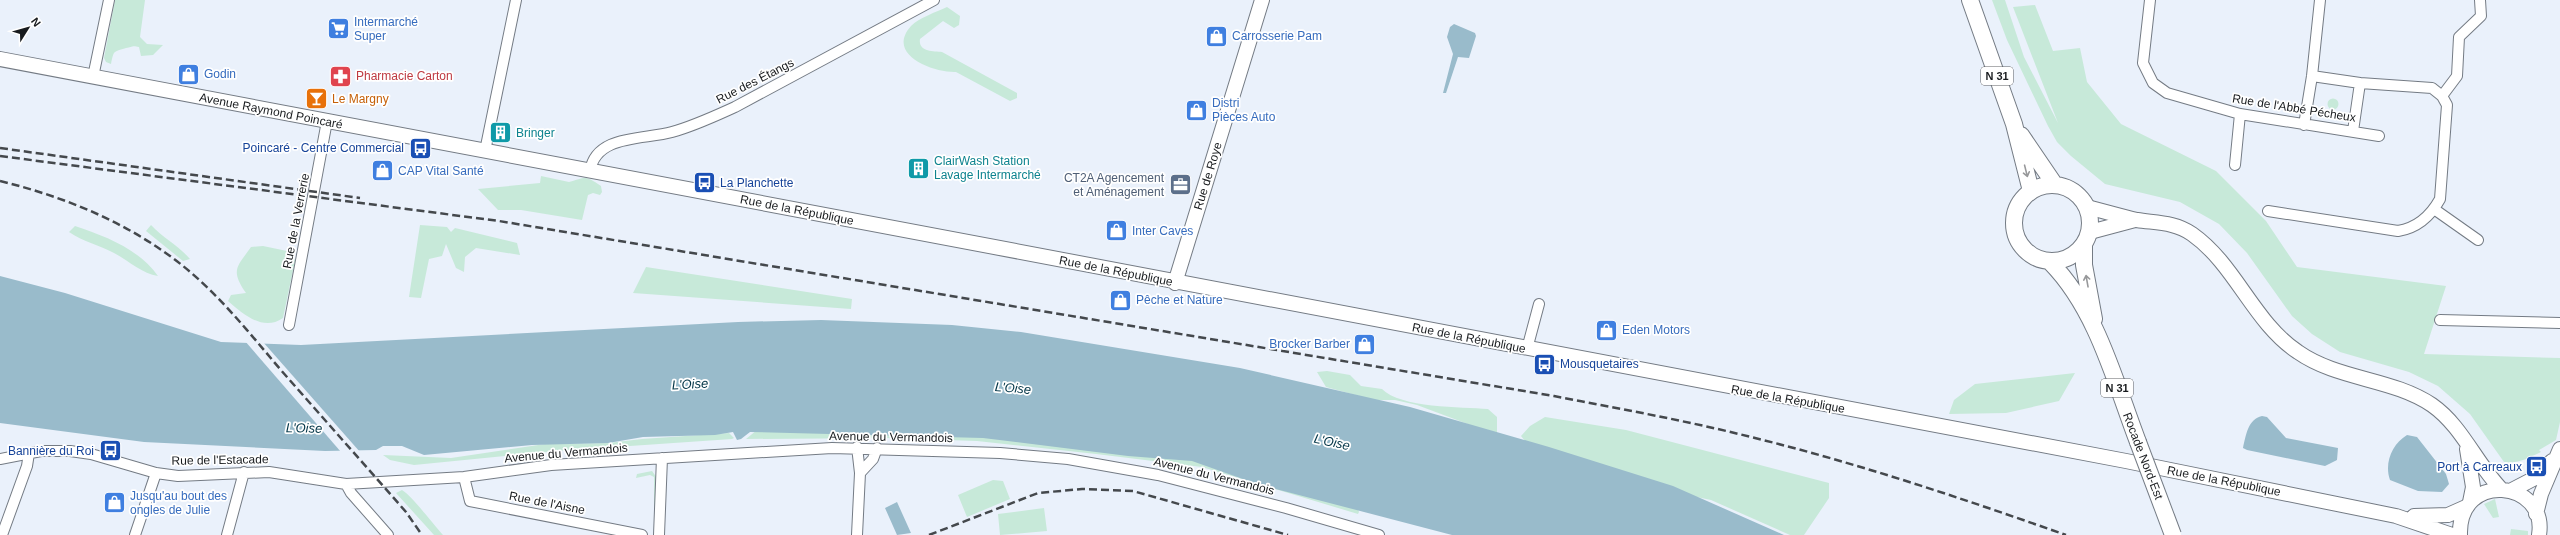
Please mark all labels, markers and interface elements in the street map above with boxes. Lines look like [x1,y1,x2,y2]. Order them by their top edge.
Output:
north arrow [8,8,48,48]
text: N [29,15,43,29]
place label: Intermarché Super [354,15,418,43]
supermarket icon: Intermarché Super [325,16,351,42]
shop icon: Carrosserie Pam [1204,23,1230,49]
place label: Carrosserie Pam [1232,29,1322,43]
street label: Rue des Étangs [713,54,796,107]
shop icon: Godin [176,61,202,87]
pharmacy icon: Pharmacie Carton [328,63,354,89]
place label: Godin [204,67,236,81]
road number: N 31 [1981,67,2013,85]
place label: Pharmacie Carton [356,69,453,83]
bar icon: Le Margny [304,86,330,112]
street label: Avenue Raymond Poincaré [198,90,344,132]
street label: Rue de l'Abbé Pécheux [2231,91,2357,125]
place label: Le Margny [332,92,389,106]
place label: Distri Pièces Auto [1212,96,1276,124]
shop icon: Distri Pièces Auto [1183,97,1209,123]
building icon: Bringer [488,120,514,146]
place label: Bringer [516,126,555,140]
bus stop icon: Poincaré - Centre Commercial [407,135,433,161]
street label: Rue de Roye [1191,140,1225,212]
place label: Poincaré - Centre Commercial [243,141,404,155]
place label: ClairWash Station Lavage Intermarché [934,154,1041,182]
building icon: ClairWash Station Lavage Intermarché [905,155,931,181]
shop icon: CAP Vital Santé [369,158,395,184]
place label: CAP Vital Santé [398,164,484,178]
one-way arrow [2023,164,2030,177]
bus stop icon: La Planchette [692,170,718,196]
place label: CT2A Agencement et Aménagement [1064,171,1165,199]
street label: Rue de la Verrerie [280,172,312,270]
office icon: CT2A Agencement et Aménagement [1167,172,1193,198]
place label: La Planchette [720,176,794,190]
street label: Rue de la République [739,192,855,228]
shop icon: Inter Caves [1104,218,1130,244]
place label: Inter Caves [1132,224,1193,238]
street label: Rue de la République [1058,253,1174,289]
one-way arrow [2083,275,2091,288]
shop icon: Pêche et Nature [1108,287,1134,313]
place label: Pêche et Nature [1136,293,1223,307]
shop icon: Eden Motors [1594,317,1620,343]
street label: Rue de la République [1411,320,1527,356]
place label: Eden Motors [1622,323,1690,337]
shop icon: Brocker Barber [1352,331,1378,357]
place label: Brocker Barber [1269,337,1350,351]
bus stop icon: Mousquetaires [1531,351,1557,377]
place label: Mousquetaires [1560,357,1639,371]
water label: L'Oise [671,376,709,392]
water label: L'Oise [994,379,1032,397]
road number: N 31 [2101,379,2133,397]
street label: Rue de la République [1730,382,1846,416]
street label: Rocade Nord-Est [2120,411,2166,502]
water label: L'Oise [286,420,322,436]
street label: Avenue du Vermandois [829,429,953,445]
water label: L'Oise [1313,431,1351,453]
bus stop icon: Bannière du Roi [97,438,123,464]
street label: Avenue du Vermandois [504,441,628,465]
place label: Bannière du Roi [8,444,94,458]
street label: Rue de l'Estacade [171,452,269,468]
street label: Avenue du Vermandois [1152,454,1276,498]
bus stop icon: Port à Carreaux [2524,454,2550,480]
place label: Port à Carreaux [2437,460,2522,474]
street label: Rue de la République [2166,463,2282,499]
place label: Jusqu'au bout des ongles de Julie [130,489,227,517]
street label: Rue de l'Aisne [508,489,586,517]
shop icon: Jusqu'au bout des ongles de Julie [101,490,127,516]

